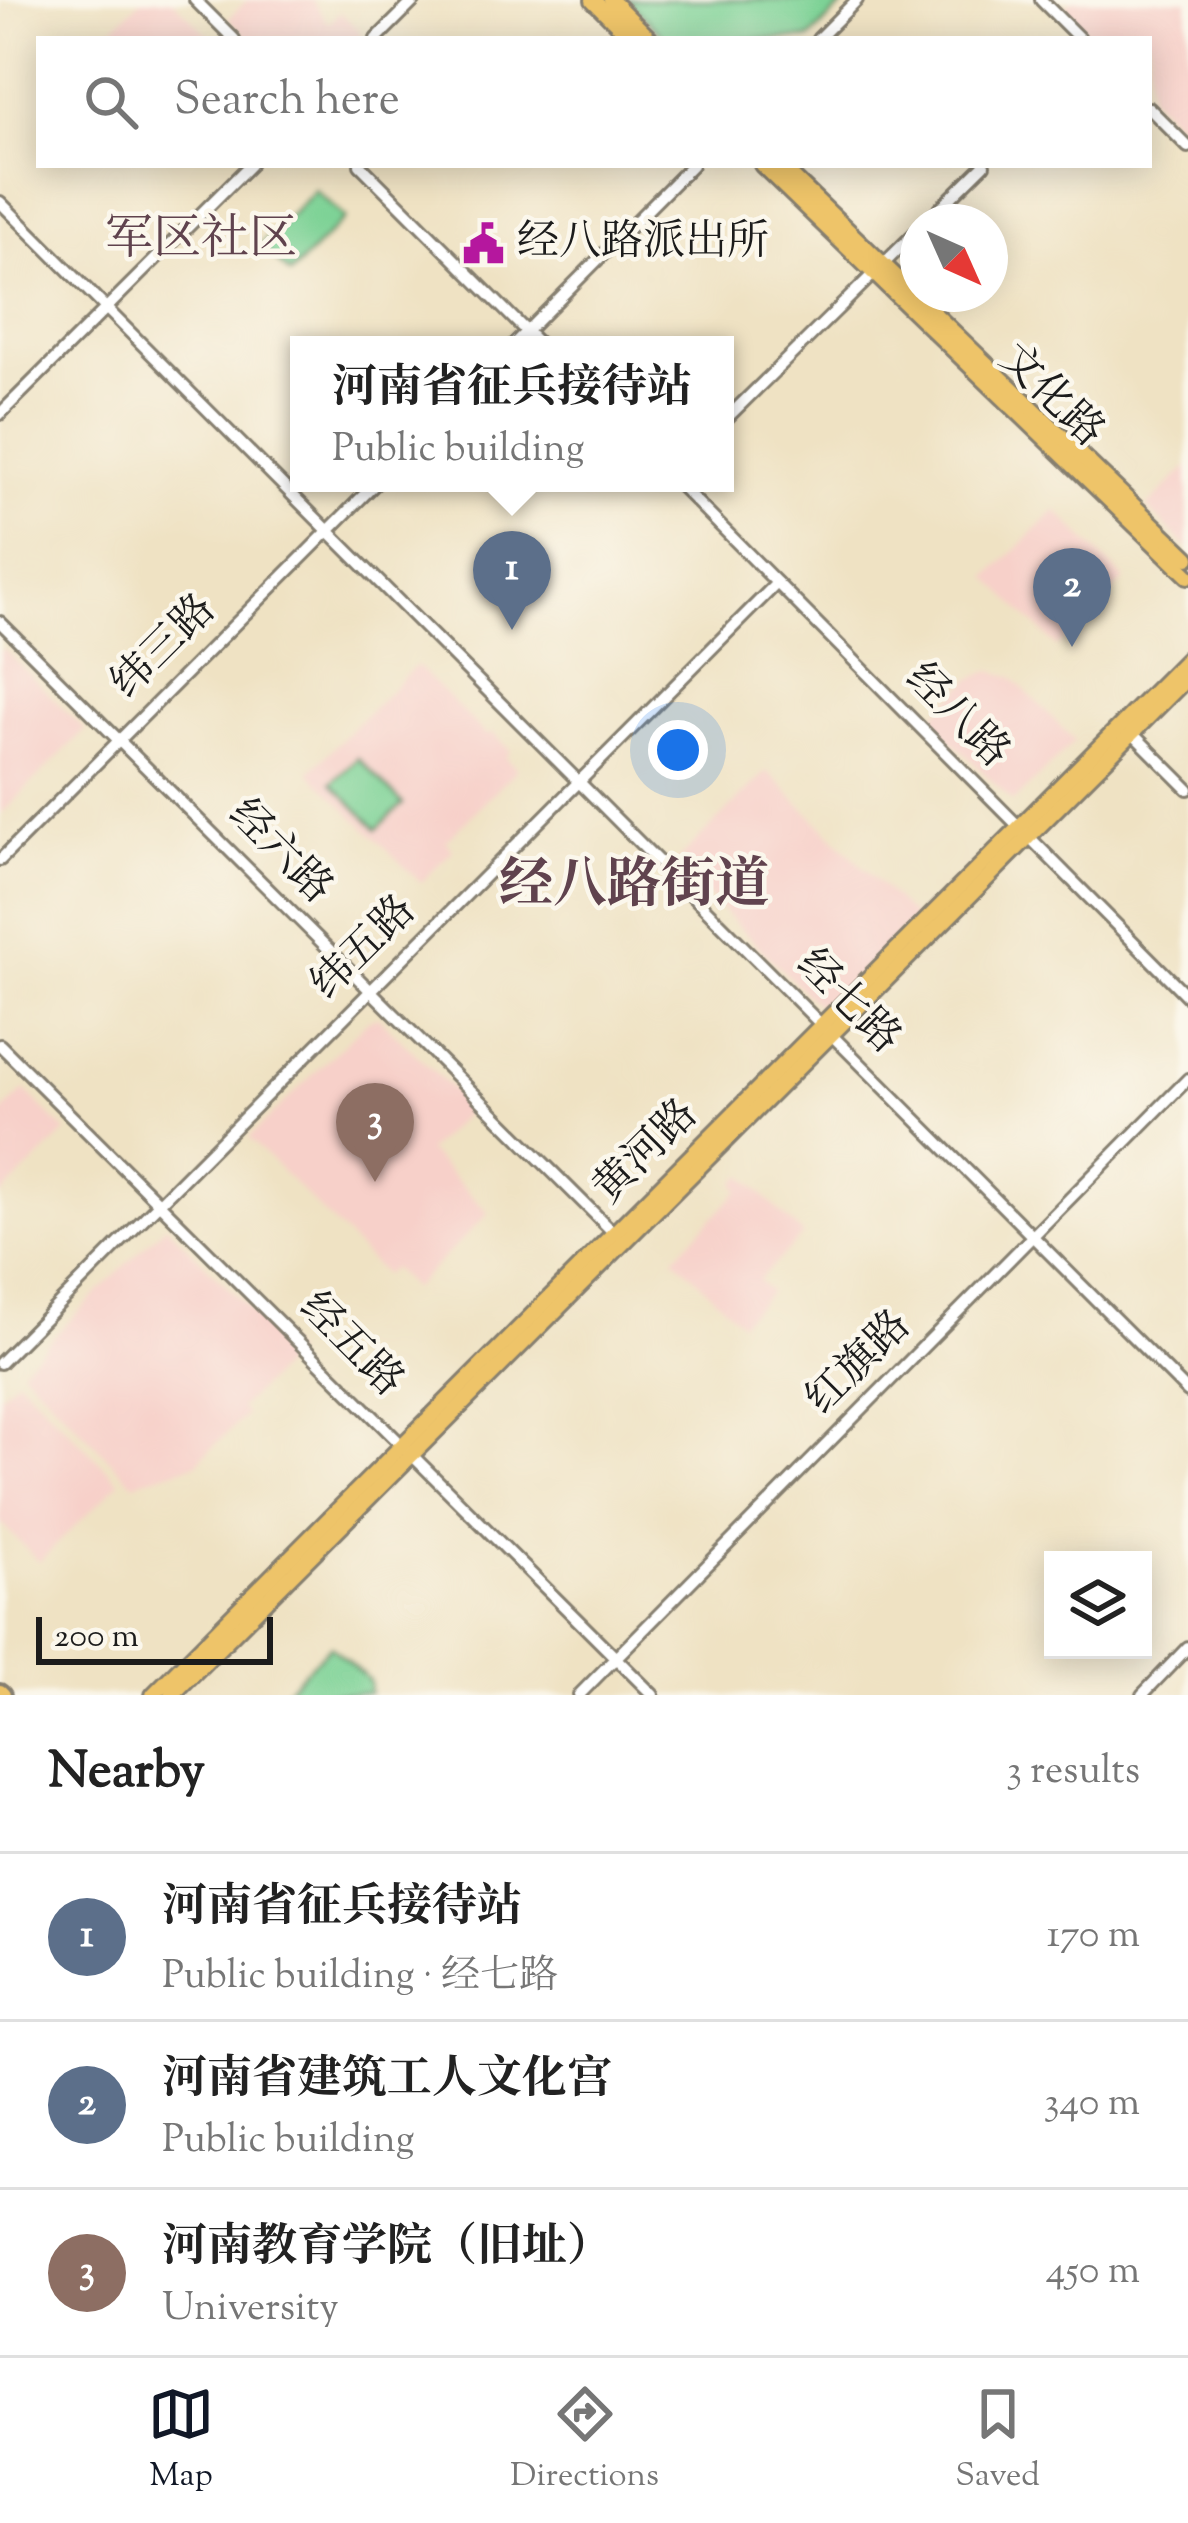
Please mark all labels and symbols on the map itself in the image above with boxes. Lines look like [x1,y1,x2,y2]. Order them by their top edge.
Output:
north arrow [900,204,1008,312]
district label: 军区社区 [105,207,297,276]
place label: 经八路派出所 [517,214,769,274]
public building icon: 经八路派出所 [460,221,506,267]
street label: 文化路 [984,332,1116,462]
pin: 1 [473,531,551,630]
pin: 2 [1033,548,1111,647]
street label: 纬三路 [99,582,231,714]
street label: 经八路 [890,651,1022,783]
your location [648,720,708,780]
street label: 经六路 [213,787,345,919]
district label: 经八路街道 [499,849,769,927]
street label: 纬五路 [299,883,431,1015]
street label: 经七路 [781,937,913,1069]
pin: 3 [336,1083,414,1182]
street label: 黄河路 [581,1087,713,1219]
street label: 经五路 [284,1280,416,1412]
street label: 红旗路 [794,1298,926,1430]
scale bar [36,1611,273,1664]

